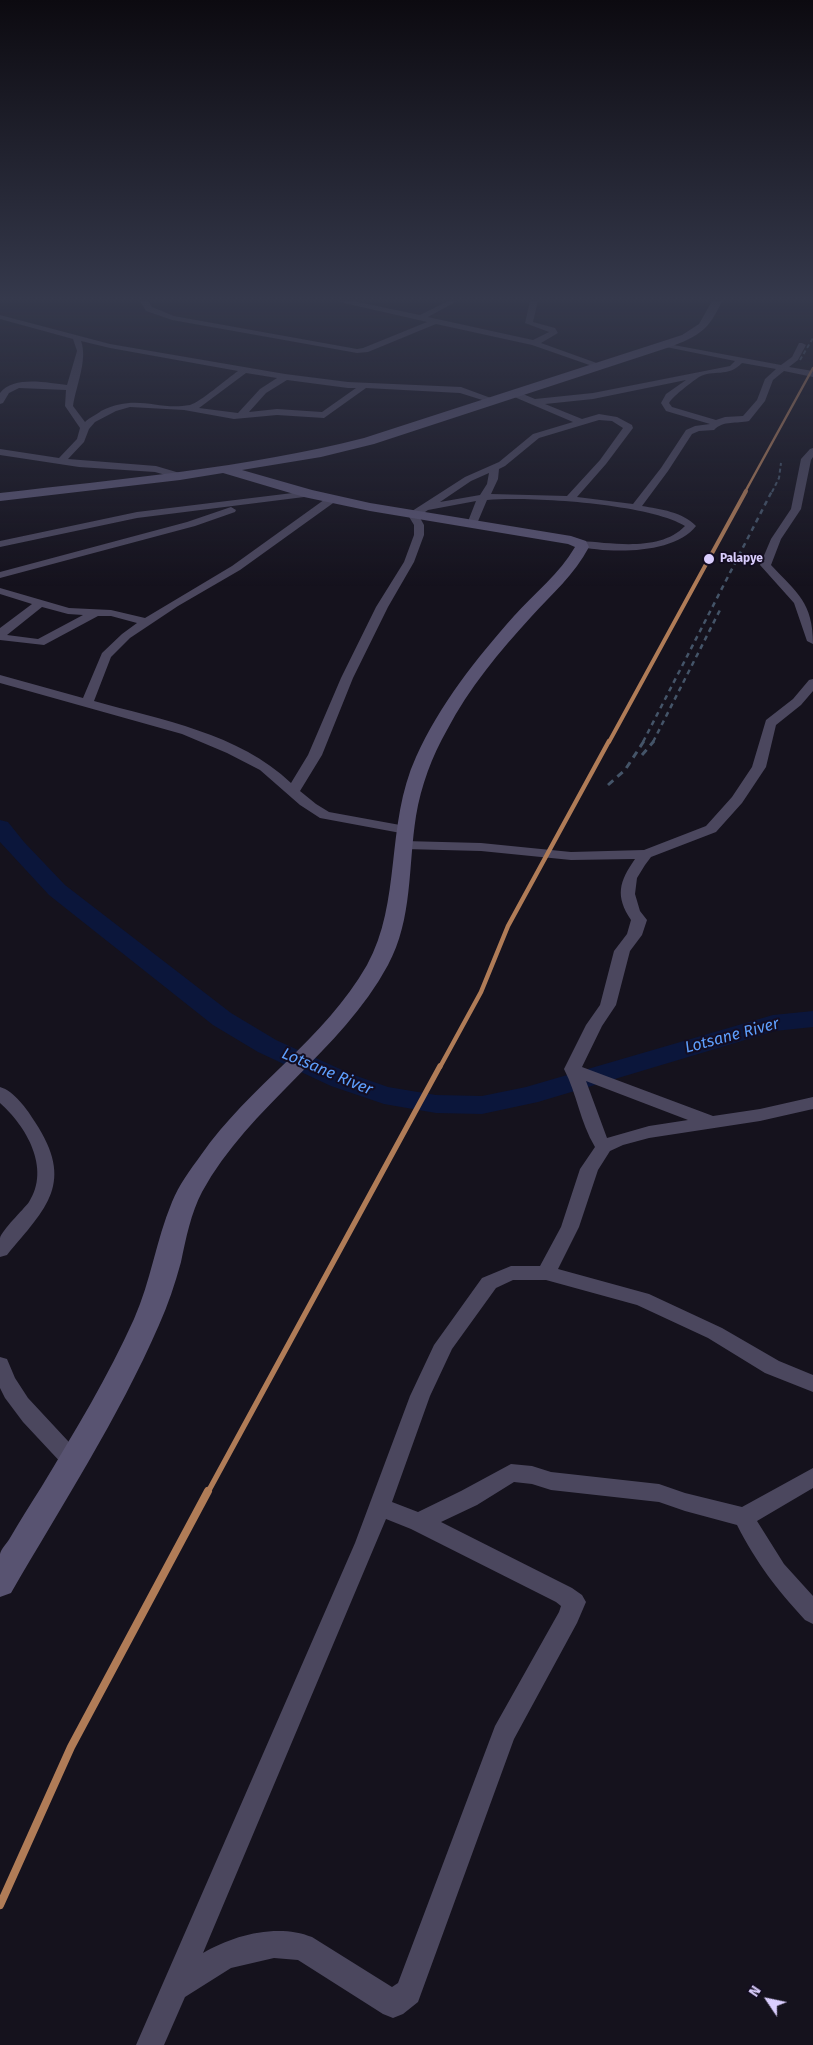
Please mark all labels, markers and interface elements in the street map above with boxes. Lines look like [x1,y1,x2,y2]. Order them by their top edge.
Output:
marker: Palapye [702,552,716,566]
place label: Palapye [720,552,763,566]
water label: Lotsane River [683,1014,781,1058]
water label: Lotsane River [279,1044,375,1100]
north arrow [743,1975,793,2025]
text: N [745,1983,765,2000]

